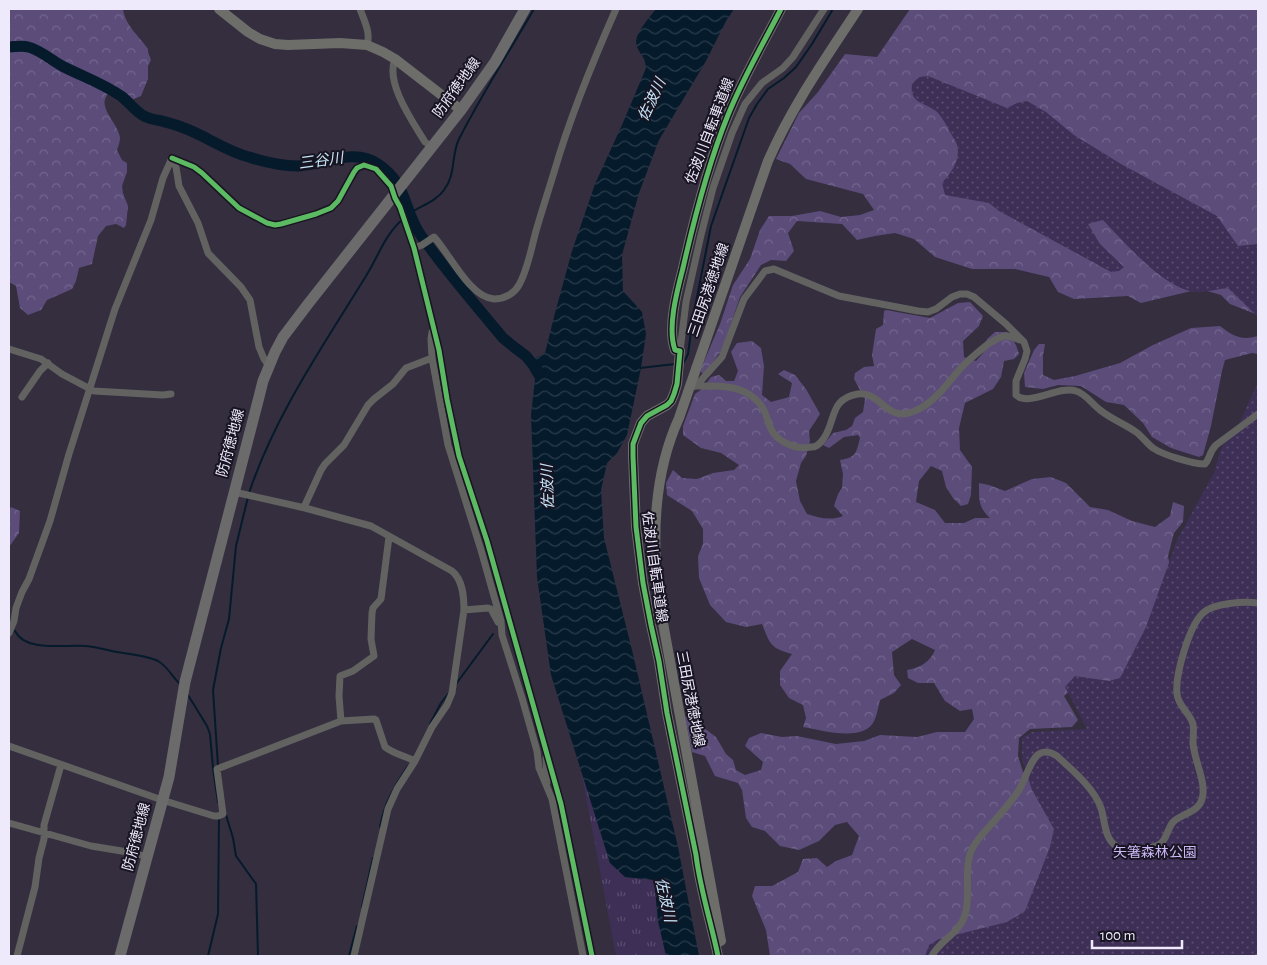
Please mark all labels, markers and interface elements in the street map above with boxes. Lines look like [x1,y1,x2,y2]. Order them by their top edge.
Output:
street label: 防府徳地線 [430,55,483,120]
water label: 佐波川 [635,74,669,124]
street label: 佐波川自転車道線 [682,76,737,186]
water label: 三谷川 [298,149,346,172]
street label: 三田尻港徳地線 [685,241,732,339]
street label: 防府徳地線 [214,407,247,479]
water label: 佐波川 [539,462,556,510]
street label: 佐波川自転車道線 [639,510,670,623]
street label: 三田尻港徳地線 [674,649,707,748]
street label: 防府徳地線 [120,801,153,873]
park label: 矢箸森林公園 [1113,844,1197,860]
water label: 佐波川 [653,876,679,926]
scale bar [1092,918,1182,950]
text: 100 m [1100,928,1135,943]

